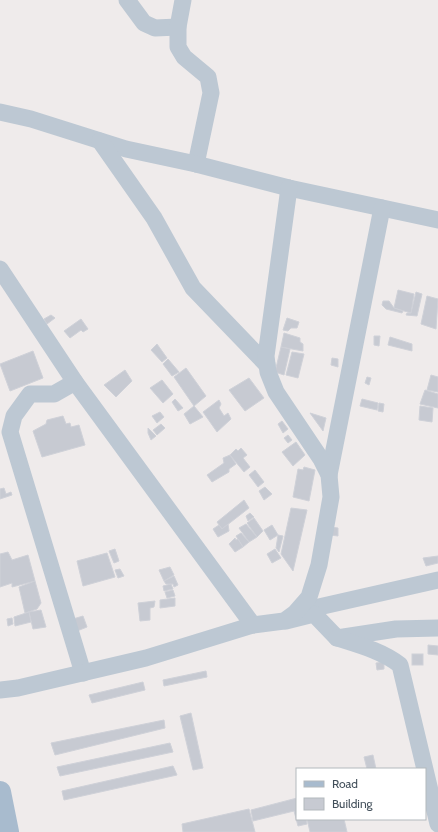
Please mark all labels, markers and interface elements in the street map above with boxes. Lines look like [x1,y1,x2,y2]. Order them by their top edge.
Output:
legend [296,768,426,820]
text: Road [332,776,358,791]
text: Building [332,796,374,811]

